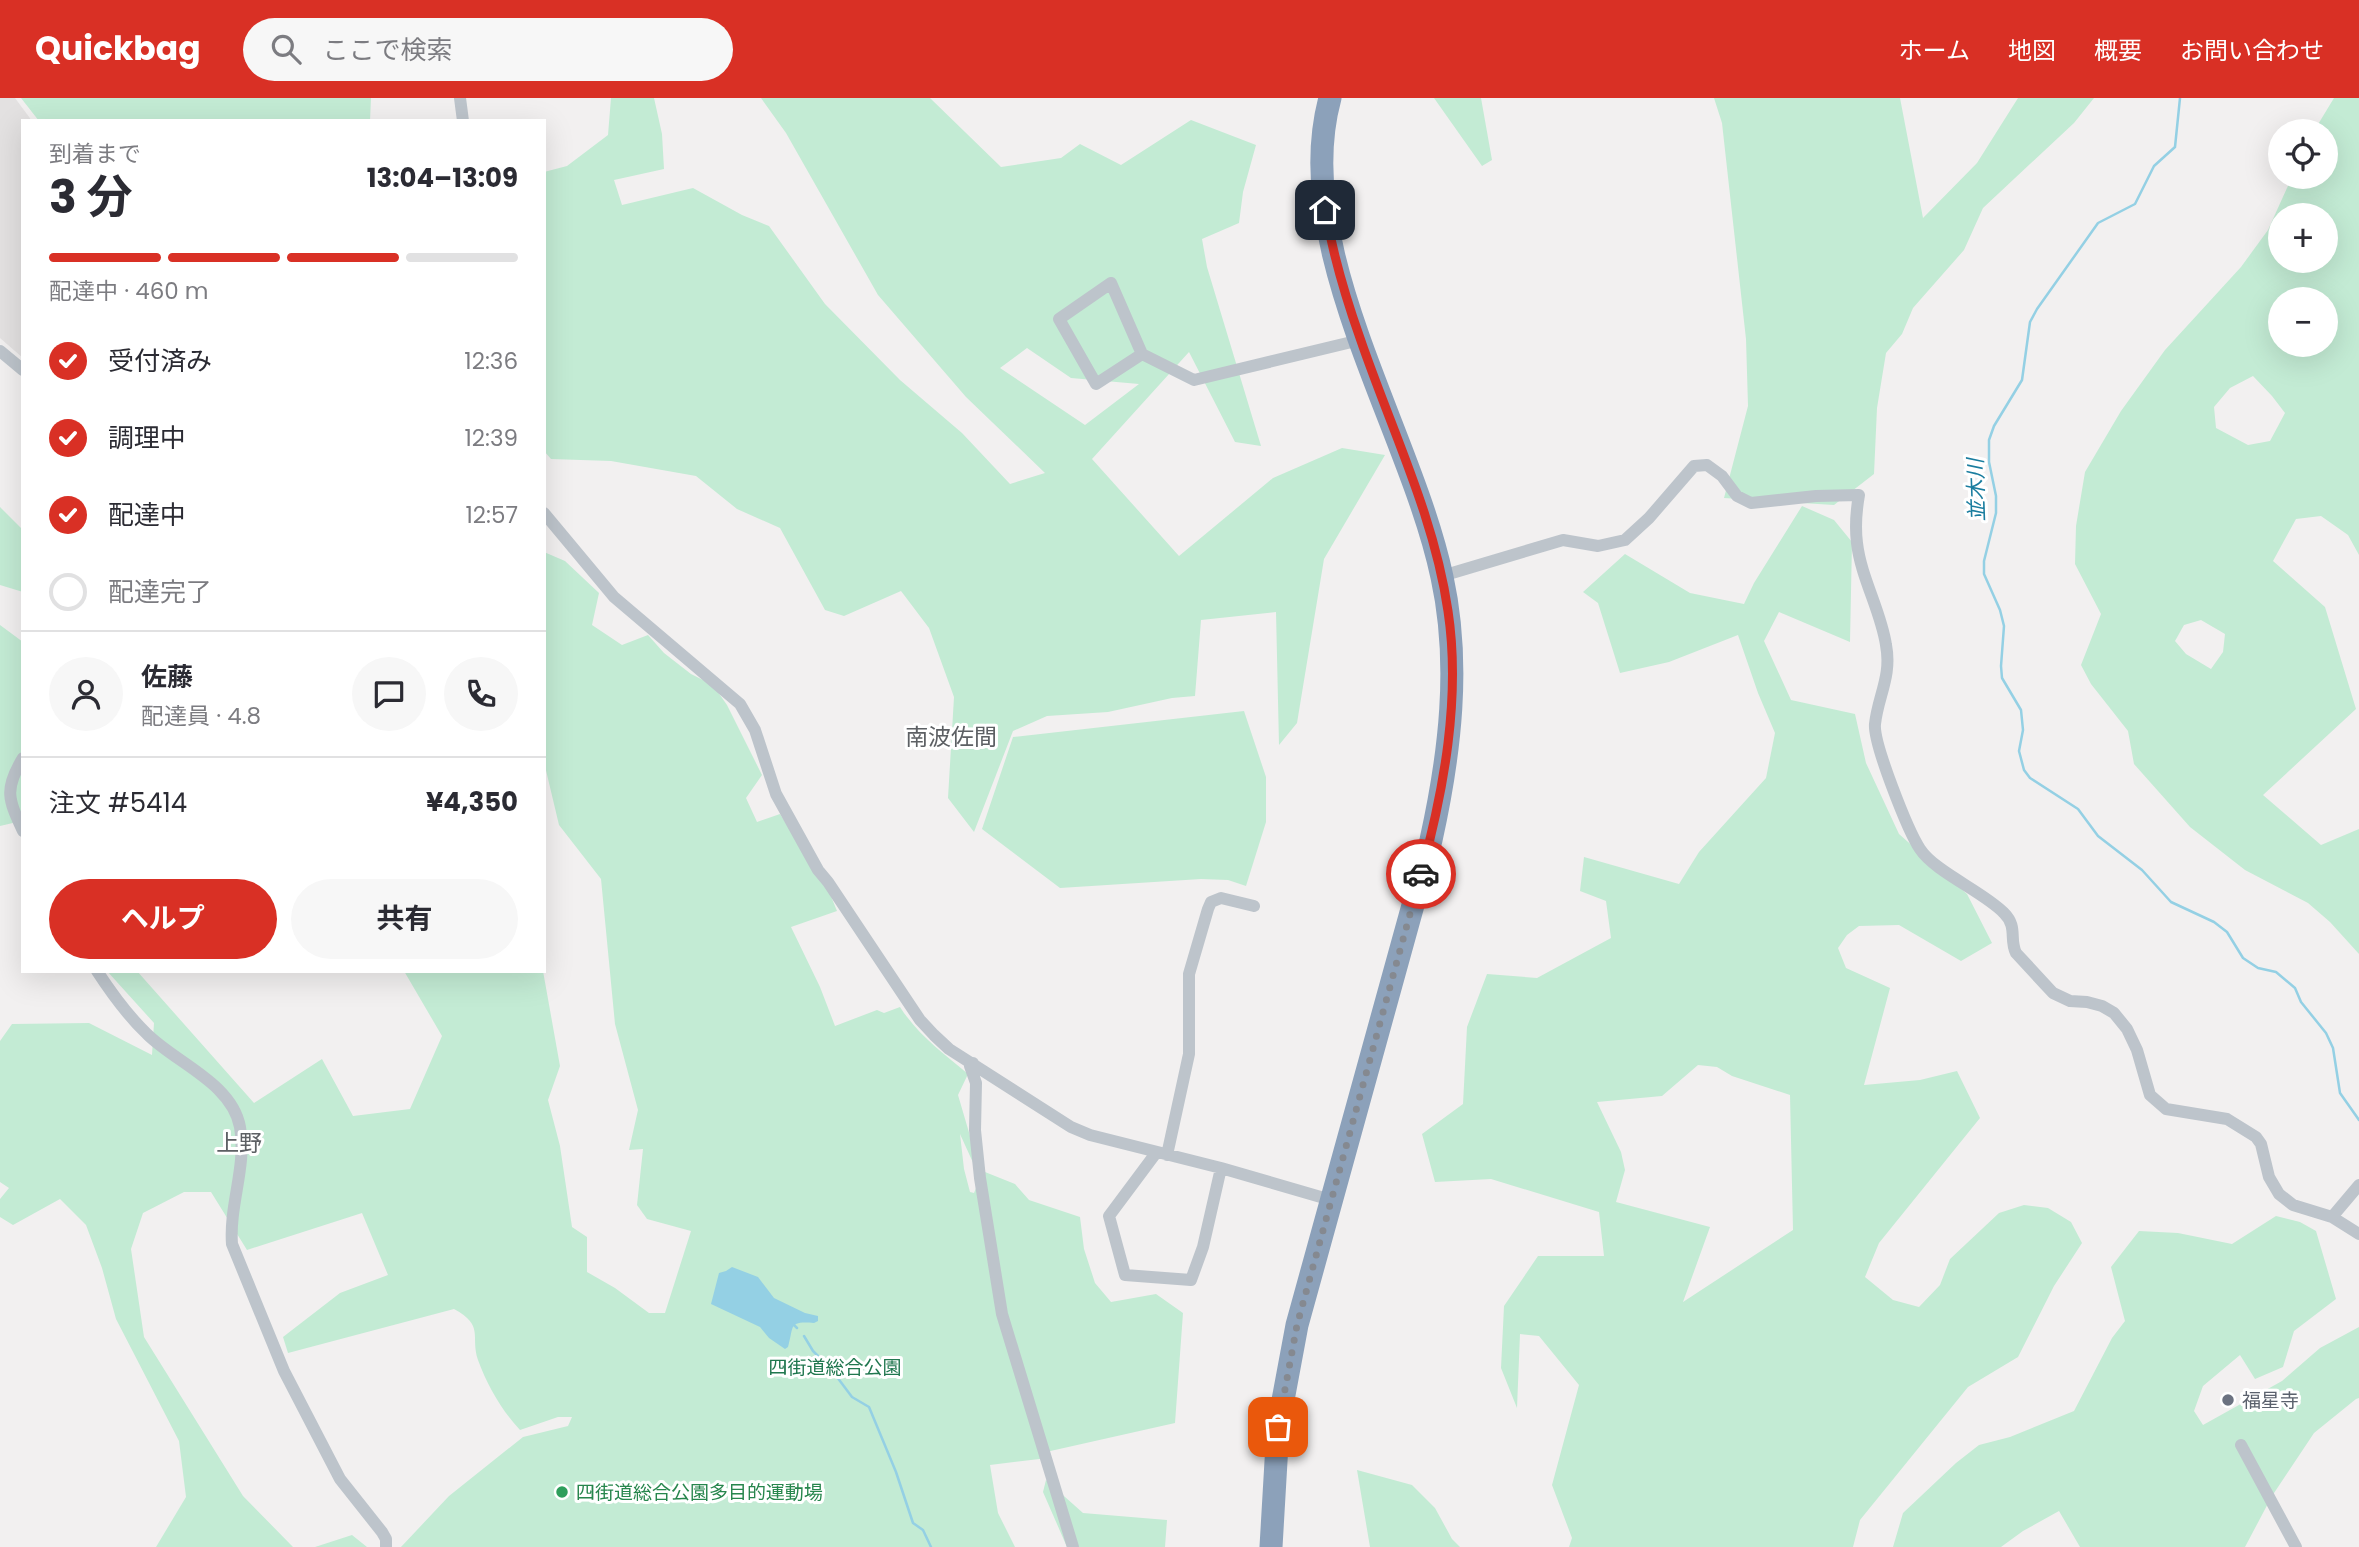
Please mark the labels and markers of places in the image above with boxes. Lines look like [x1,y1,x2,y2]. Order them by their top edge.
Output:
pin [1295,180,1355,240]
place label: 福星寺 [2242,1387,2299,1414]
marker: 福星寺 [2220,1392,2236,1408]
pin [1248,1397,1308,1457]
place label: 四街道総合公園多目的運動場 [576,1479,823,1506]
marker: 四街道総合公園多目的運動場 [554,1484,570,1500]

